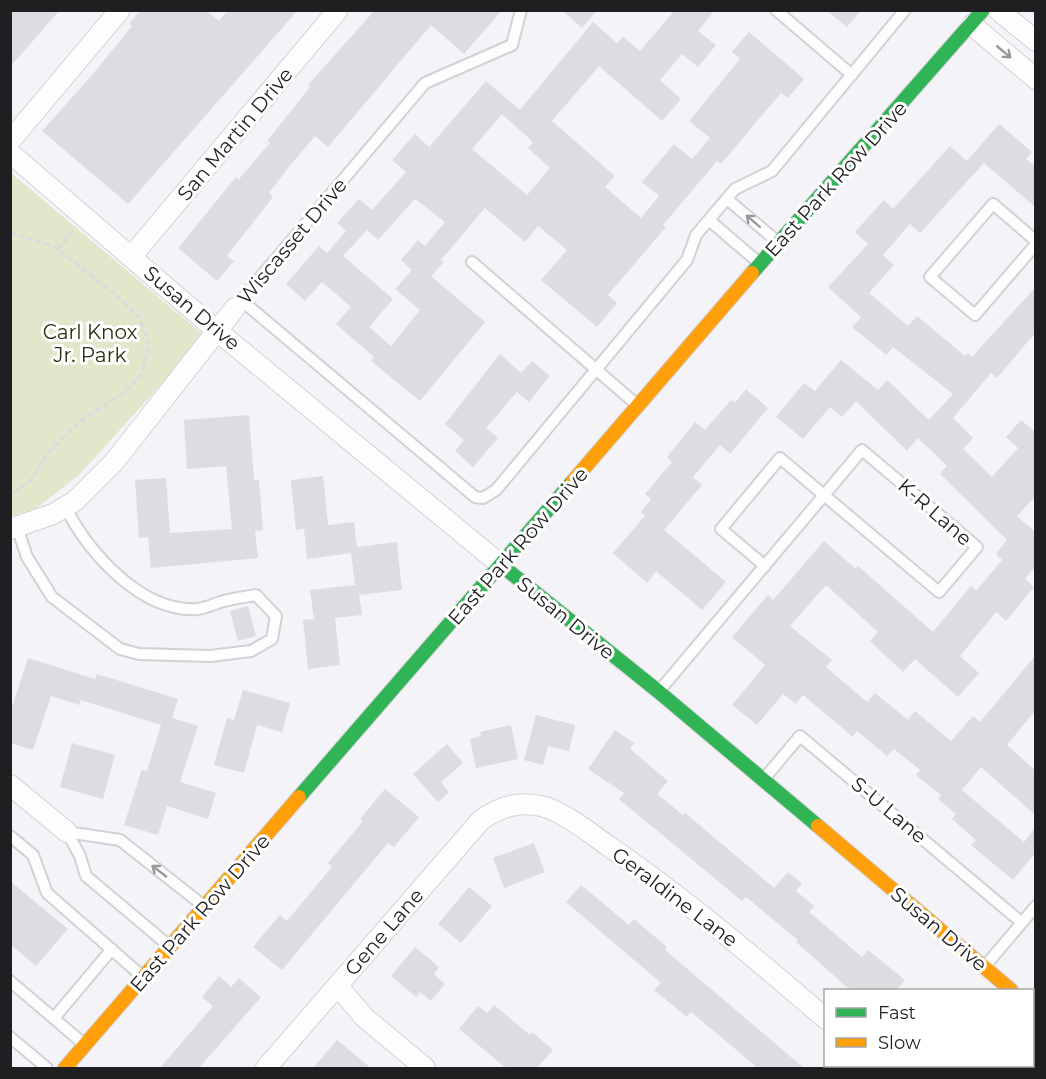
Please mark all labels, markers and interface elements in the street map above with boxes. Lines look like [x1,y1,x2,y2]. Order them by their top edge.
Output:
one-way arrow [996,45,1011,59]
street label: San Martin Drive [172,62,298,206]
street label: East Park Row Drive [760,96,912,262]
street label: Wiscasset Drive [232,173,352,309]
one-way arrow [746,214,761,228]
street label: Susan Drive [139,261,245,355]
park label: Carl Knox Jr. Park [43,320,138,367]
street label: East Park Row Drive [443,462,593,630]
street label: K-R Lane [893,473,977,551]
street label: Susan Drive [512,571,620,665]
street label: S-U Lane [847,772,931,848]
street label: East Park Row Drive [125,829,275,997]
street label: Geraldine Lane [608,842,742,952]
one-way arrow [151,864,167,877]
street label: Susan Drive [886,882,992,976]
street label: Gene Lane [340,884,428,980]
legend [824,989,1034,1067]
text: Fast [878,1002,916,1024]
text: Slow [878,1032,921,1054]

